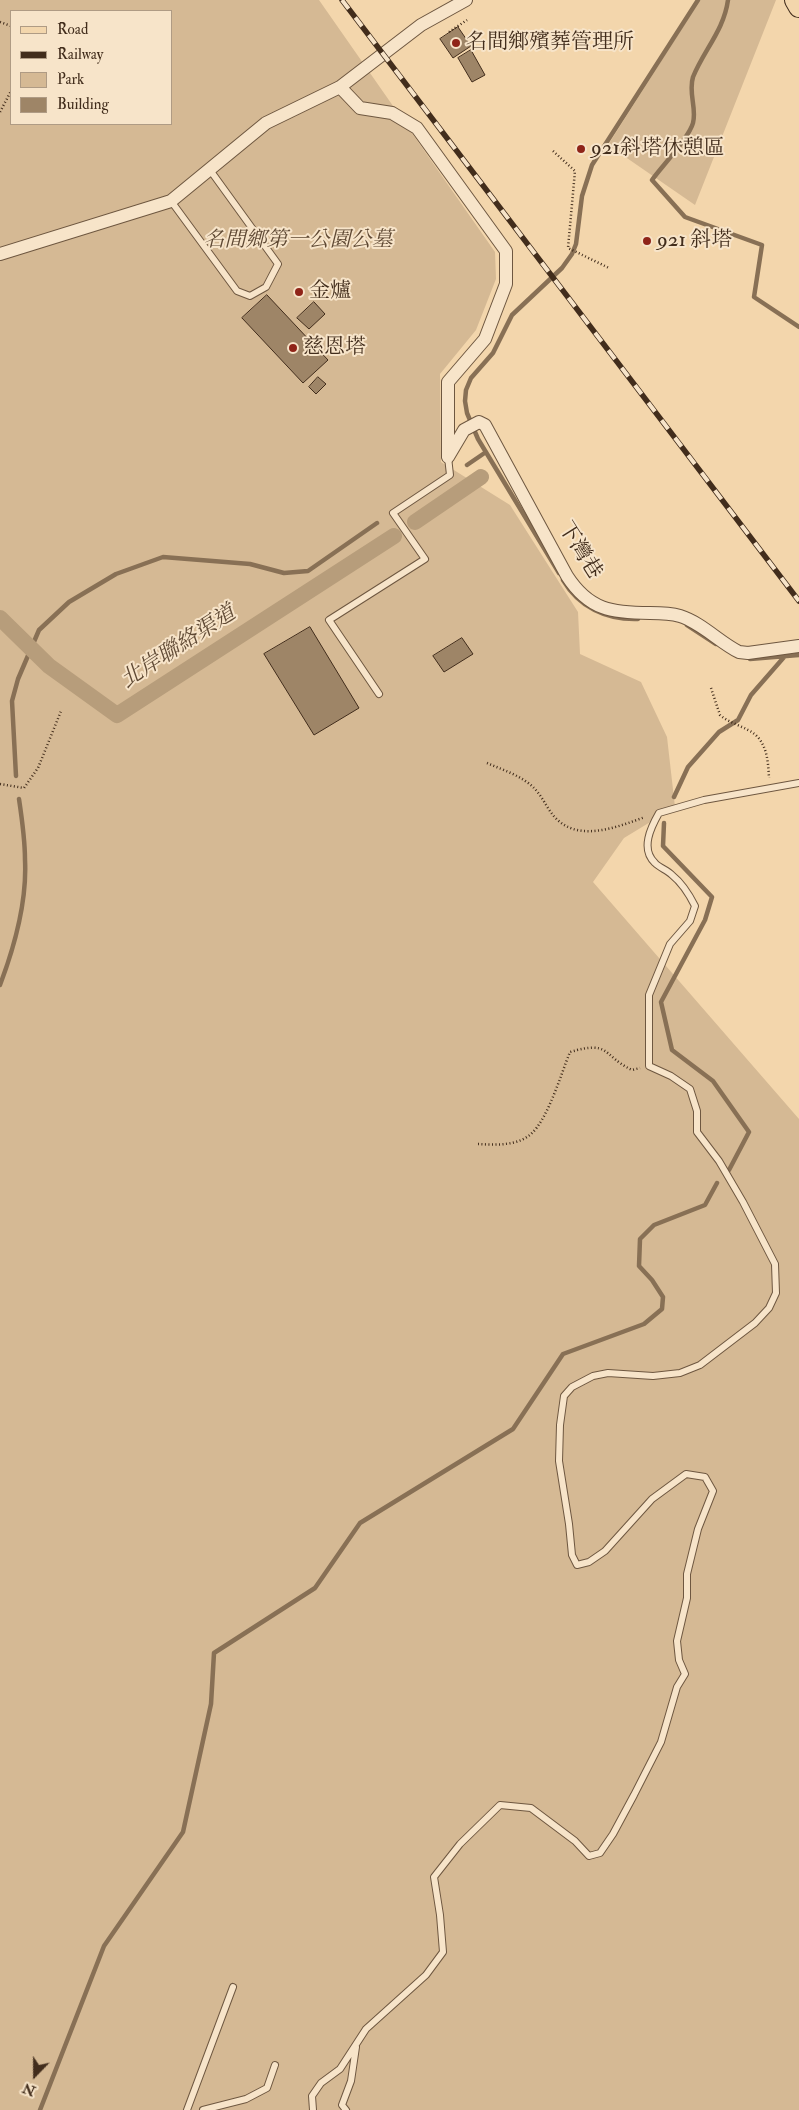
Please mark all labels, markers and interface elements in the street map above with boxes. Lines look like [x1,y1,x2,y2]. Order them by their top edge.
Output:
legend [10,10,172,125]
text: Road [57,20,88,39]
place label: 名間鄉殯葬管理所 [466,30,634,56]
marker: 名間鄉殯葬管理所 [450,37,462,49]
text: Railway [57,45,103,64]
text: Park [57,70,84,89]
text: Building [57,95,109,114]
place label: 921斜塔休憩區 [591,136,725,162]
marker: 921斜塔休憩區 [575,143,587,155]
park label: 名間鄉第一公園公墓 [204,228,392,254]
place label: 921 斜塔 [657,228,732,254]
marker: 921 斜塔 [641,235,653,247]
place label: 金爐 [309,279,351,305]
marker: 金爐 [293,286,305,298]
place label: 慈恩塔 [303,335,366,361]
marker: 慈恩塔 [287,342,299,354]
street label: 下灣巷 [552,518,606,584]
water label: 北岸聯絡渠道 [116,601,242,695]
north arrow [10,2050,60,2100]
text: N [20,2079,38,2100]

